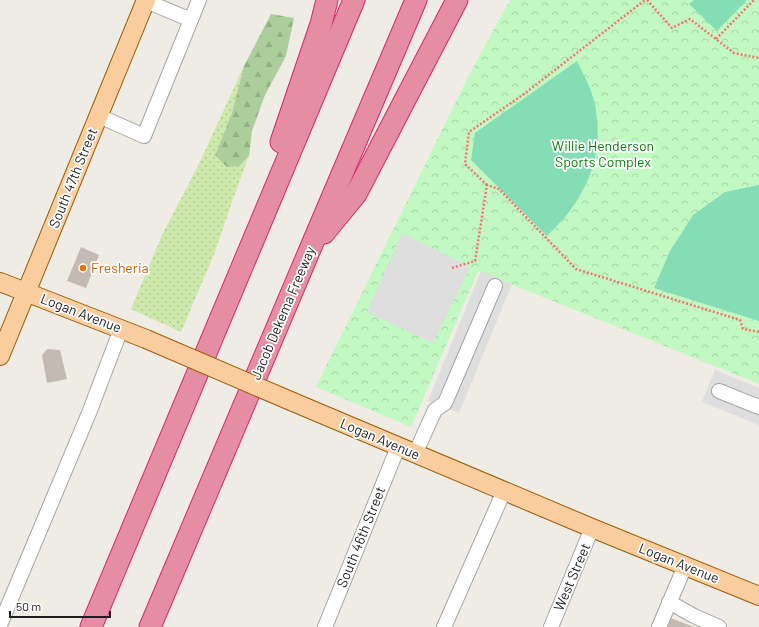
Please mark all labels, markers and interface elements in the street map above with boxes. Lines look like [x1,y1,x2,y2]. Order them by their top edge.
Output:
street label: South 47th Street [45,125,100,230]
park label: Willie Henderson Sports Complex [552,137,654,170]
street label: Jacob Dekema Freeway [247,243,319,382]
place label: Fresheria [91,259,149,276]
marker: Fresheria [78,263,88,273]
street label: Logan Avenue [38,289,124,336]
street label: Logan Avenue [338,414,423,463]
street label: South 46th Street [333,484,389,590]
street label: Logan Avenue [637,539,722,586]
street label: West Street [550,540,593,613]
scale bar [10,593,110,619]
text: 50 m [16,599,41,613]

